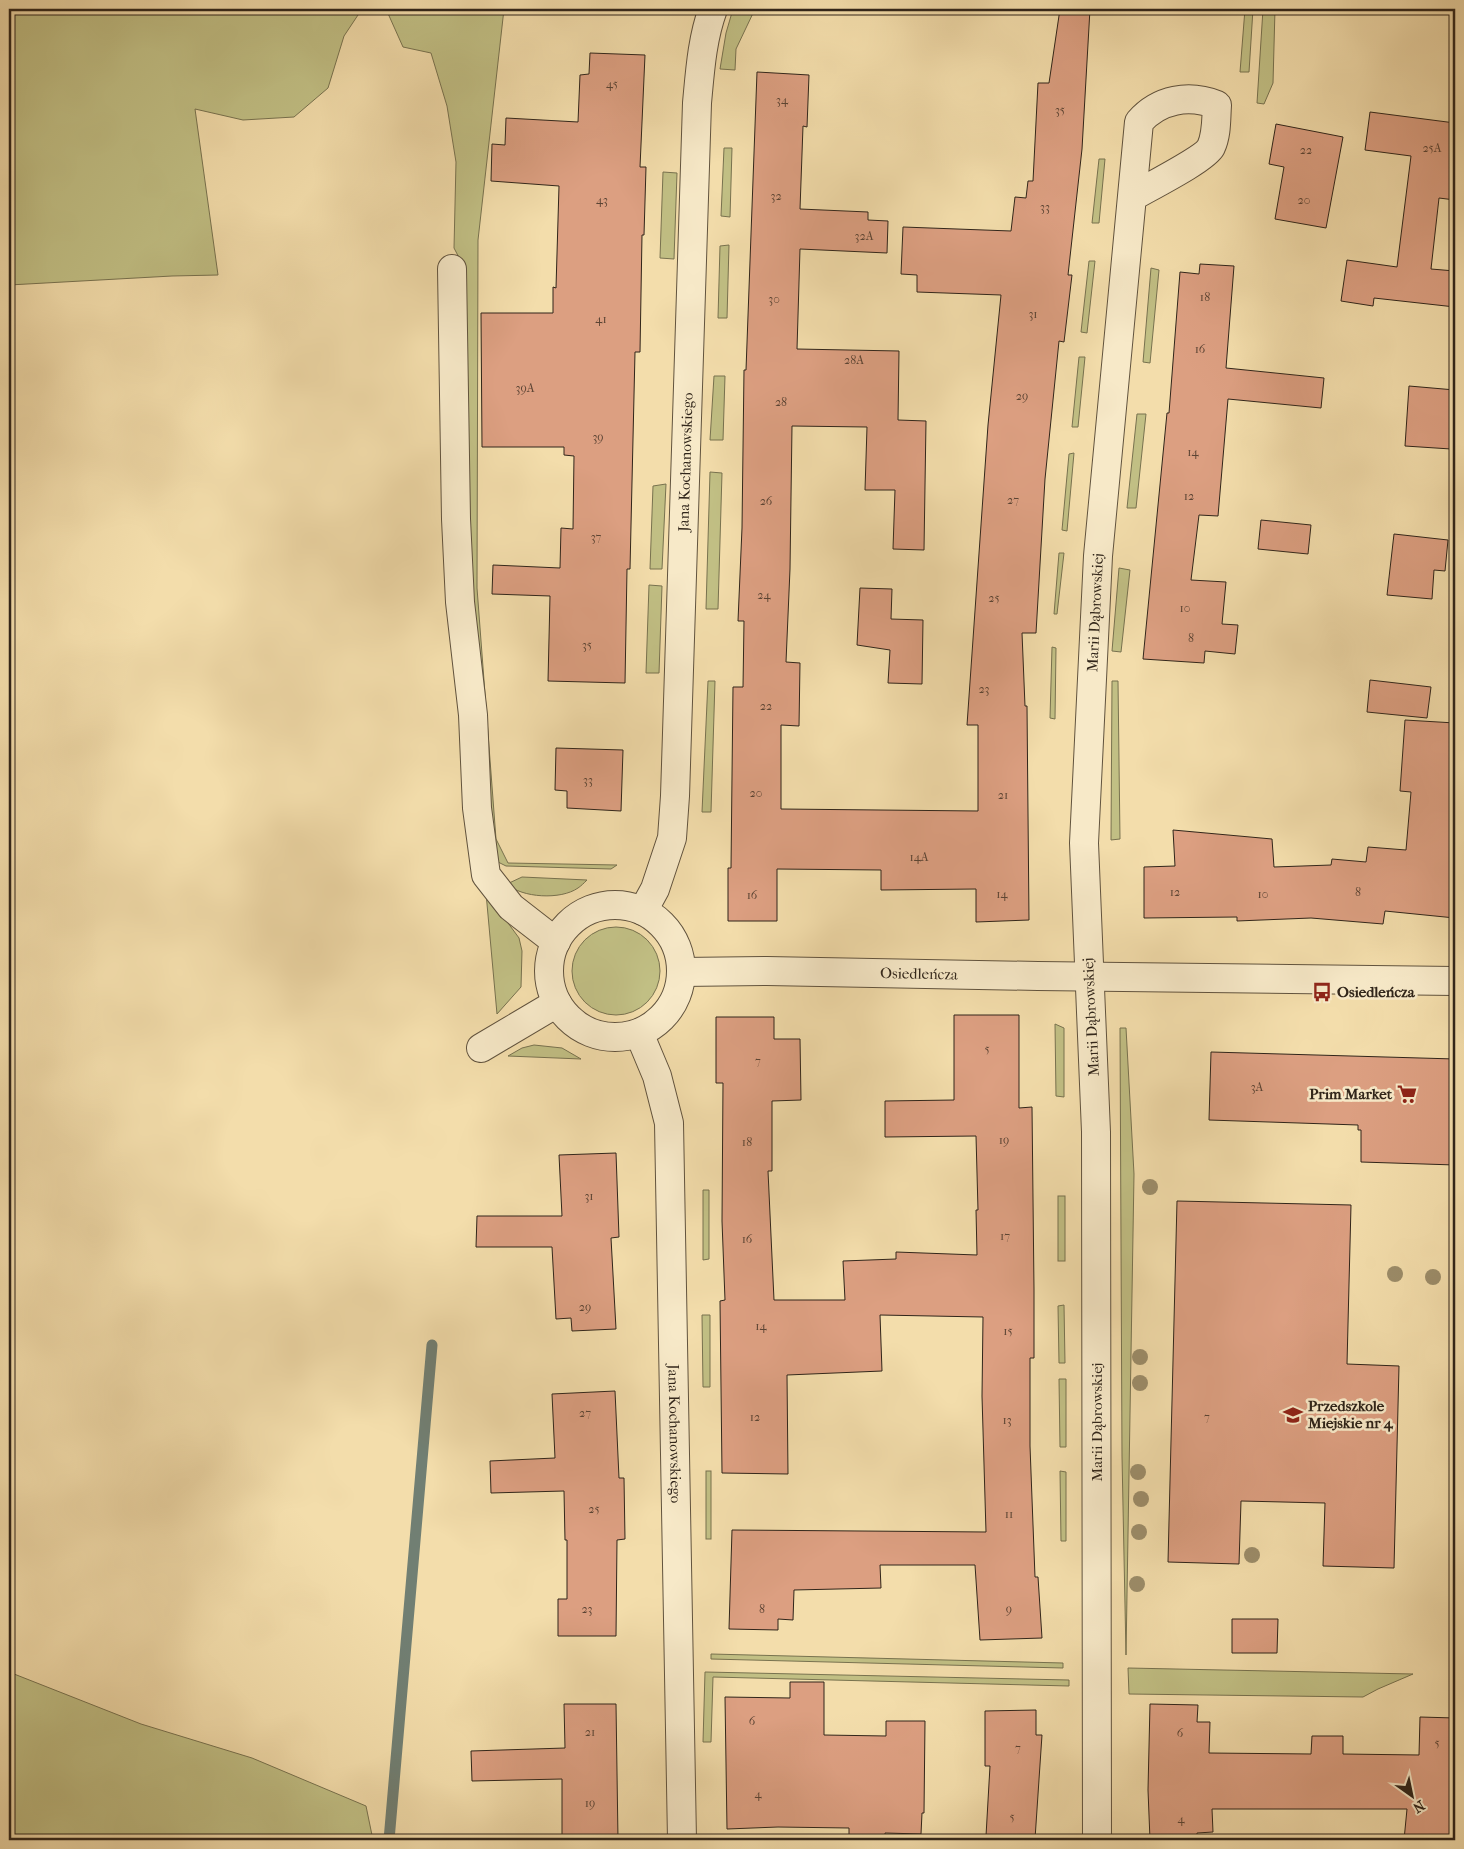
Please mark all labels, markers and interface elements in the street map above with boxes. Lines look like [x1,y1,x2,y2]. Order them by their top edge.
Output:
house number: 45 [606,77,618,91]
house number: 34 [776,93,789,107]
house number: 35 [1055,103,1065,117]
house number: 25A [1422,141,1442,155]
house number: 22 [1300,143,1312,157]
house number: 32 [770,189,782,203]
house number: 43 [596,193,608,207]
house number: 20 [1298,193,1310,207]
house number: 33 [1040,200,1050,214]
house number: 32A [855,229,874,243]
house number: 18 [1200,290,1210,304]
house number: 30 [768,292,780,306]
house number: 31 [1028,307,1038,321]
house number: 41 [595,312,607,326]
house number: 16 [1195,342,1206,356]
house number: 28A [844,353,864,367]
house number: 39A [516,381,535,395]
house number: 29 [1016,389,1028,403]
street label: Jana Kochanowskiego [674,392,697,533]
house number: 28 [775,395,787,409]
house number: 39 [592,430,604,444]
house number: 14 [1187,445,1200,459]
house number: 12 [1184,489,1194,503]
house number: 27 [1007,493,1019,507]
house number: 26 [760,494,773,508]
house number: 37 [591,530,602,544]
street label: Marii Dąbrowskiej [1083,552,1107,672]
house number: 24 [757,588,772,602]
house number: 25 [988,591,1000,605]
house number: 10 [1180,601,1190,615]
house number: 8 [1188,631,1194,645]
house number: 35 [582,638,592,652]
house number: 23 [978,682,990,696]
house number: 22 [760,699,772,713]
house number: 33 [583,773,593,787]
house number: 20 [750,786,762,800]
house number: 21 [998,788,1008,802]
house number: 14A [909,850,929,864]
house number: 12 [1170,885,1180,899]
house number: 8 [1355,885,1361,899]
house number: 14 [996,887,1009,901]
house number: 10 [1258,887,1268,901]
house number: 16 [747,888,758,902]
street label: Marii Dąbrowskiej [1079,957,1103,1077]
street label: Osiedleńcza [880,964,959,984]
bus stop icon: Osiedleńcza [1311,981,1333,1003]
place label: Osiedleńcza [1337,983,1416,1001]
house number: 5 [984,1042,990,1056]
house number: 7 [755,1054,761,1068]
house number: 3A [1251,1080,1264,1094]
supermarket icon: Prim Market [1396,1083,1418,1105]
place label: Prim Market [1309,1085,1393,1103]
house number: 19 [999,1133,1009,1147]
house number: 18 [742,1135,752,1149]
house number: 31 [584,1189,594,1203]
house number: 17 [1000,1229,1010,1243]
house number: 16 [742,1232,753,1246]
house number: 29 [579,1300,591,1314]
house number: 14 [755,1319,768,1333]
house number: 15 [1003,1324,1013,1338]
street label: Jana Kochanowskiego [664,1363,685,1504]
street label: Marii Dąbrowskiej [1088,1363,1106,1481]
place label: Przedszkole Miejskie nr 4 [1307,1397,1394,1432]
school or university icon: Przedszkole Miejskie nr 4 [1282,1404,1304,1426]
house number: 27 [579,1406,591,1420]
house number: 12 [750,1410,760,1424]
house number: 7 [1204,1410,1210,1424]
house number: 13 [1002,1413,1012,1427]
house number: 25 [588,1502,600,1516]
house number: 11 [1005,1507,1013,1521]
house number: 23 [581,1602,593,1616]
house number: 8 [759,1602,765,1616]
house number: 9 [1006,1602,1012,1616]
house number: 6 [749,1714,756,1728]
house number: 21 [585,1725,595,1739]
house number: 6 [1177,1726,1184,1740]
house number: 5 [1434,1736,1440,1750]
house number: 7 [1015,1741,1021,1755]
north arrow [1386,1772,1436,1822]
house number: 4 [754,1787,762,1801]
house number: 19 [585,1796,595,1810]
text: N [1409,1796,1428,1817]
house number: 5 [1009,1810,1015,1824]
house number: 4 [1177,1812,1185,1826]

